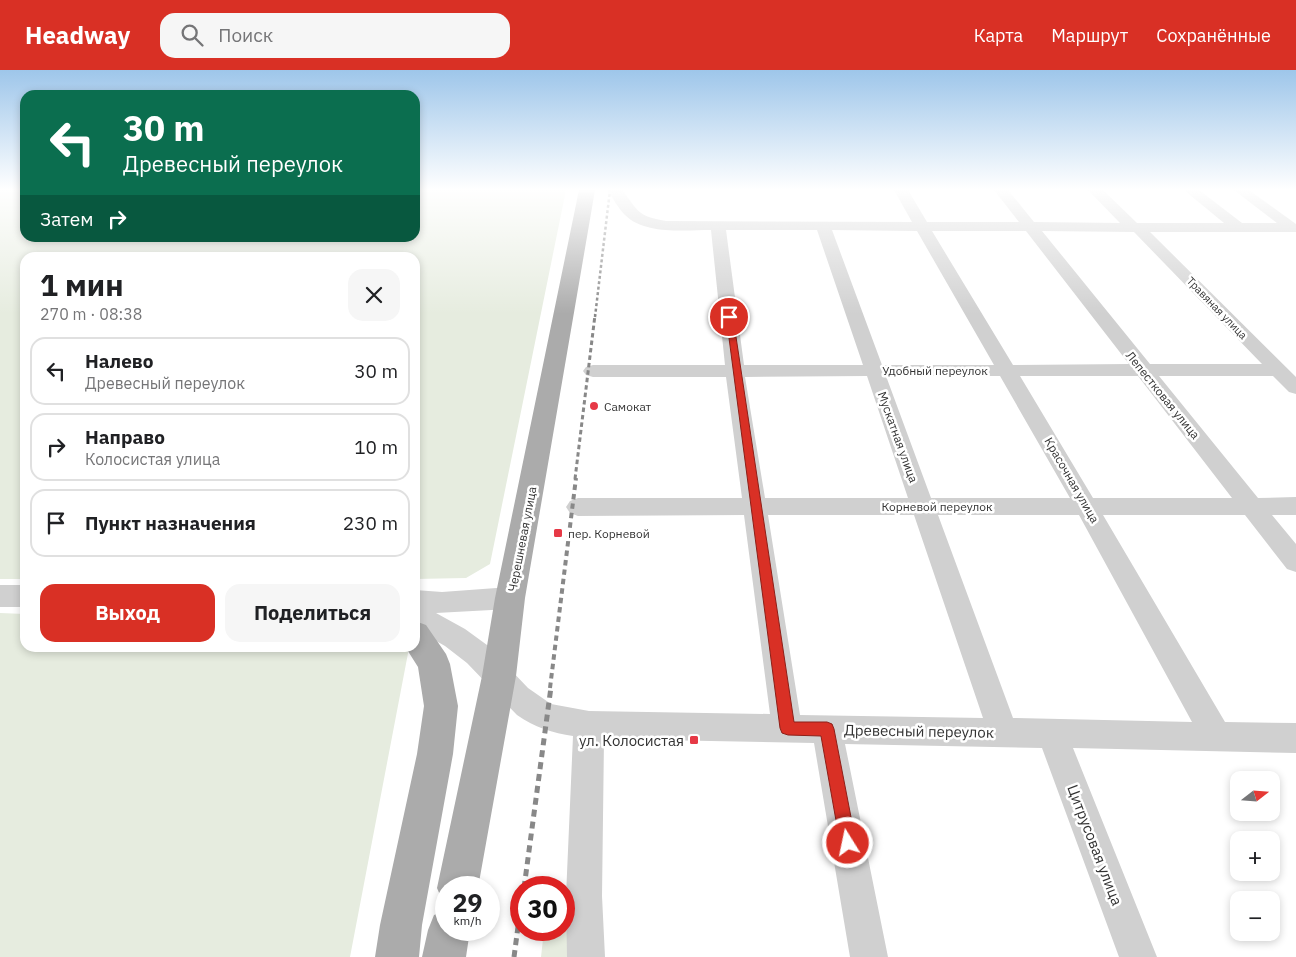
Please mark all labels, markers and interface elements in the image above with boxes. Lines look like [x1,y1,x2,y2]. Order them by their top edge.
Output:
search box [160,13,510,58]
text: Headway [25,19,130,51]
icon: search [178,21,206,49]
text: Поиск [218,23,273,47]
text: Карта [974,24,1023,47]
text: Маршрут [1051,24,1128,47]
text: Сохранённые [1156,24,1271,47]
text: 30 m [123,105,205,151]
icon: left [40,110,105,175]
text: Древесный переулок [123,149,343,178]
icon: right [103,205,131,233]
text: Затем [40,207,93,231]
text: 1 мин [40,265,124,304]
button: close [348,269,400,321]
street label: Травяная улица [1184,274,1250,342]
pin [708,296,750,338]
icon: arrive [715,303,743,331]
text: 270 m · 08:38 [40,304,142,324]
street label: Лепестковая улица [1123,348,1203,442]
text: Налево [85,349,154,373]
icon: left [42,357,70,385]
text: 30 m [354,359,398,383]
street label: Удобный переулок [882,363,988,378]
text: Древесный переулок [85,373,245,393]
street label: Мускатная улица [875,389,922,485]
place label: Самокат [604,399,652,414]
marker: Самокат [588,400,600,412]
text: Направо [85,425,165,449]
icon: right [42,433,70,461]
street label: Красочная улица [1041,434,1103,526]
text: 10 m [354,435,398,459]
text: Колосистая улица [85,449,220,469]
street label: Черешневая улица [504,485,540,593]
street label: Корневой переулок [881,499,993,514]
icon: arrive [42,509,70,537]
text: Пункт назначения [85,511,256,535]
text: 230 m [343,511,398,535]
place label: пер. Корневой [568,526,650,541]
marker: пер. Корневой [552,527,564,539]
button: Выход [40,584,215,642]
button: Поделиться [225,584,400,642]
street label: Древесный переулок [844,720,994,742]
place label: ул. Колосистая [579,731,684,750]
marker: ул. Колосистая [688,734,700,746]
north arrow [1230,771,1280,821]
map controls [1230,771,1280,941]
street label: Цитрусовая улица [1063,782,1127,908]
position arrow [821,816,873,868]
button: + [1230,831,1280,881]
speed limit sign: 30 [510,876,575,941]
text: 29 [452,886,483,919]
button: − [1230,891,1280,941]
text: km/h [453,913,482,928]

